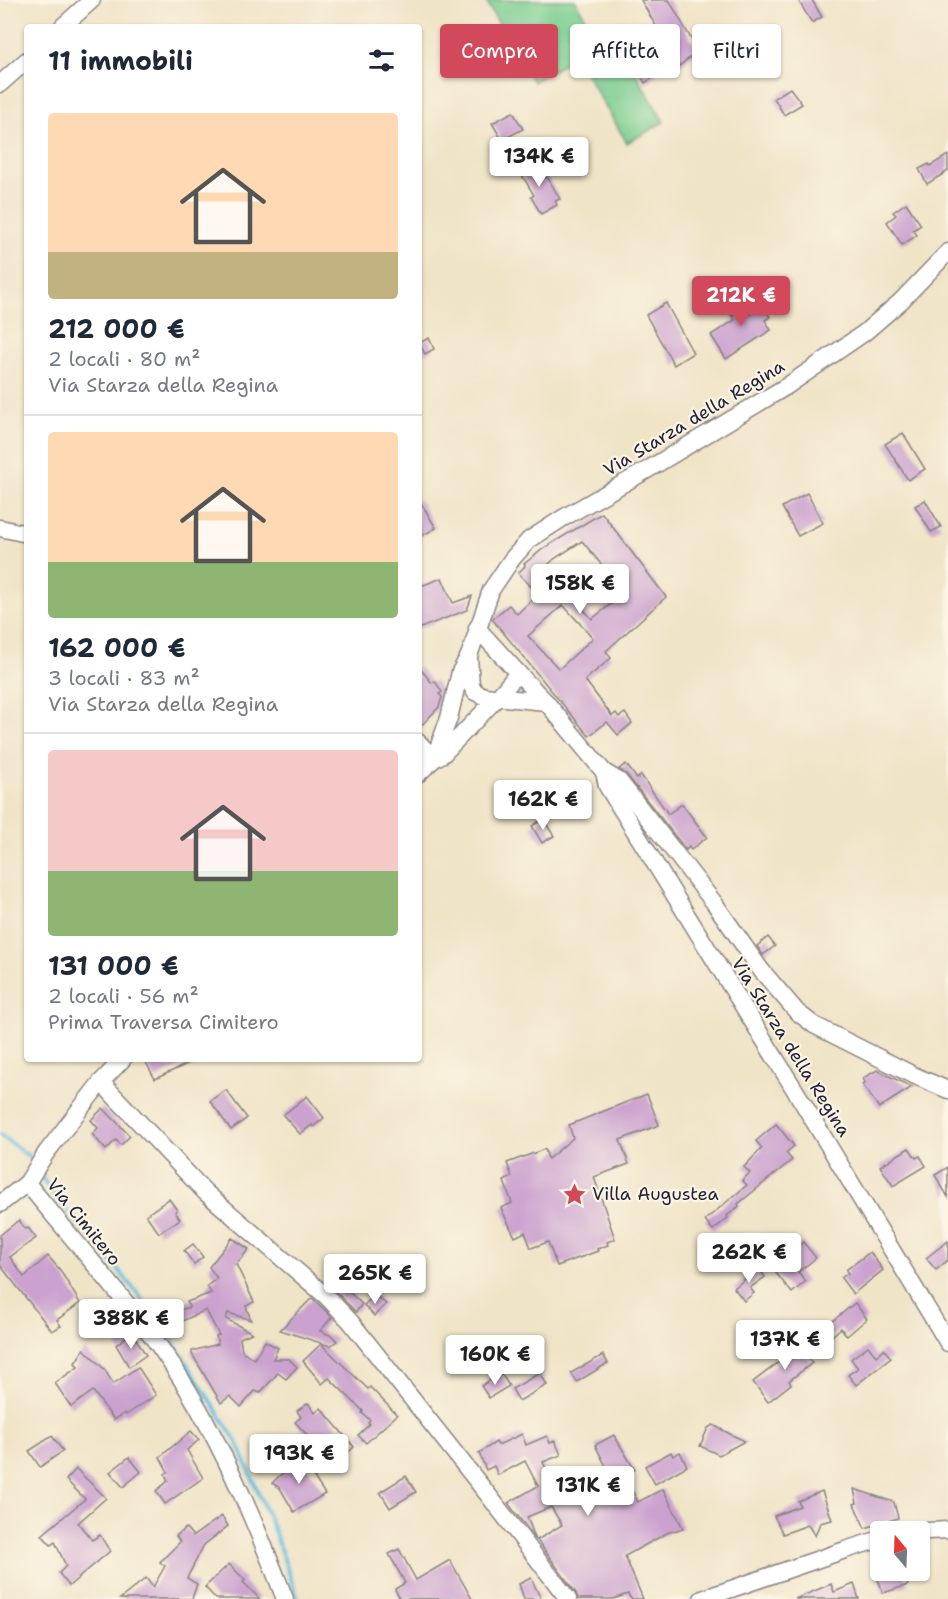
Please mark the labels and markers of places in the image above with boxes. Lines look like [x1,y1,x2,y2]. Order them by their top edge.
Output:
pin: 134K € [490,137,588,188]
pin: 212K € [692,276,790,327]
pin: 158K € [531,564,629,615]
pin: 162K € [494,780,592,831]
place icon: Villa Augustea [561,1181,587,1207]
place label: Villa Augustea [592,1182,719,1206]
pin: 262K € [700,1233,798,1284]
pin: 265K € [326,1254,424,1305]
pin: 388K € [82,1299,180,1350]
pin: 137K € [736,1320,834,1371]
pin: 160K € [446,1335,544,1386]
pin: 193K € [250,1434,348,1485]
pin: 131K € [539,1466,637,1517]

